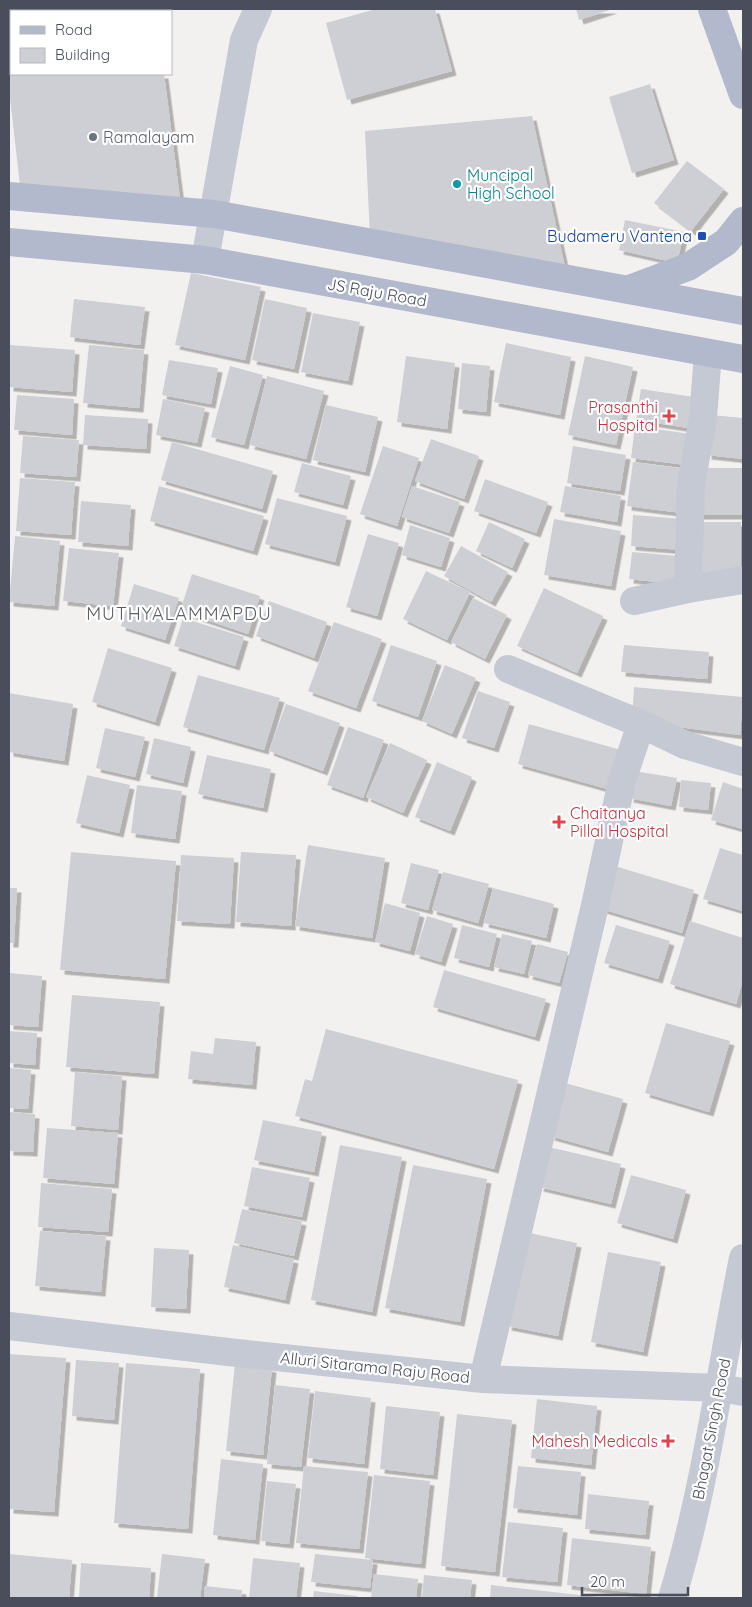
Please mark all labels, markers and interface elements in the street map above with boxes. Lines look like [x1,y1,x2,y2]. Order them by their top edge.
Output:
legend [10,10,172,75]
text: Road [55,20,92,39]
text: Building [55,45,110,64]
place label: Ramalayam [103,127,195,147]
marker: Ramalayam [87,131,99,143]
place label: Muncipal High School [467,165,555,203]
marker: Muncipal High School [451,178,463,190]
place label: Budameru Vantena [547,226,692,246]
marker: Budameru Vantena [696,230,708,242]
street label: JS Raju Road [326,273,428,311]
place label: Prasanthi Hospital [588,397,658,435]
marker: Prasanthi Hospital [662,409,676,423]
district label: MUTHYALAMMAPDU [86,602,272,625]
place label: Chaitanya Pillal Hospital [570,803,669,841]
marker: Chaitanya Pillal Hospital [552,815,566,829]
street label: Alluri Sitarama Raju Road [279,1347,471,1387]
street label: Bhagat Singh Road [688,1357,734,1501]
place label: Mahesh Medicals [531,1431,658,1451]
marker: Mahesh Medicals [662,1435,674,1447]
scale bar [582,1564,688,1596]
text: 20 m [590,1572,625,1591]

